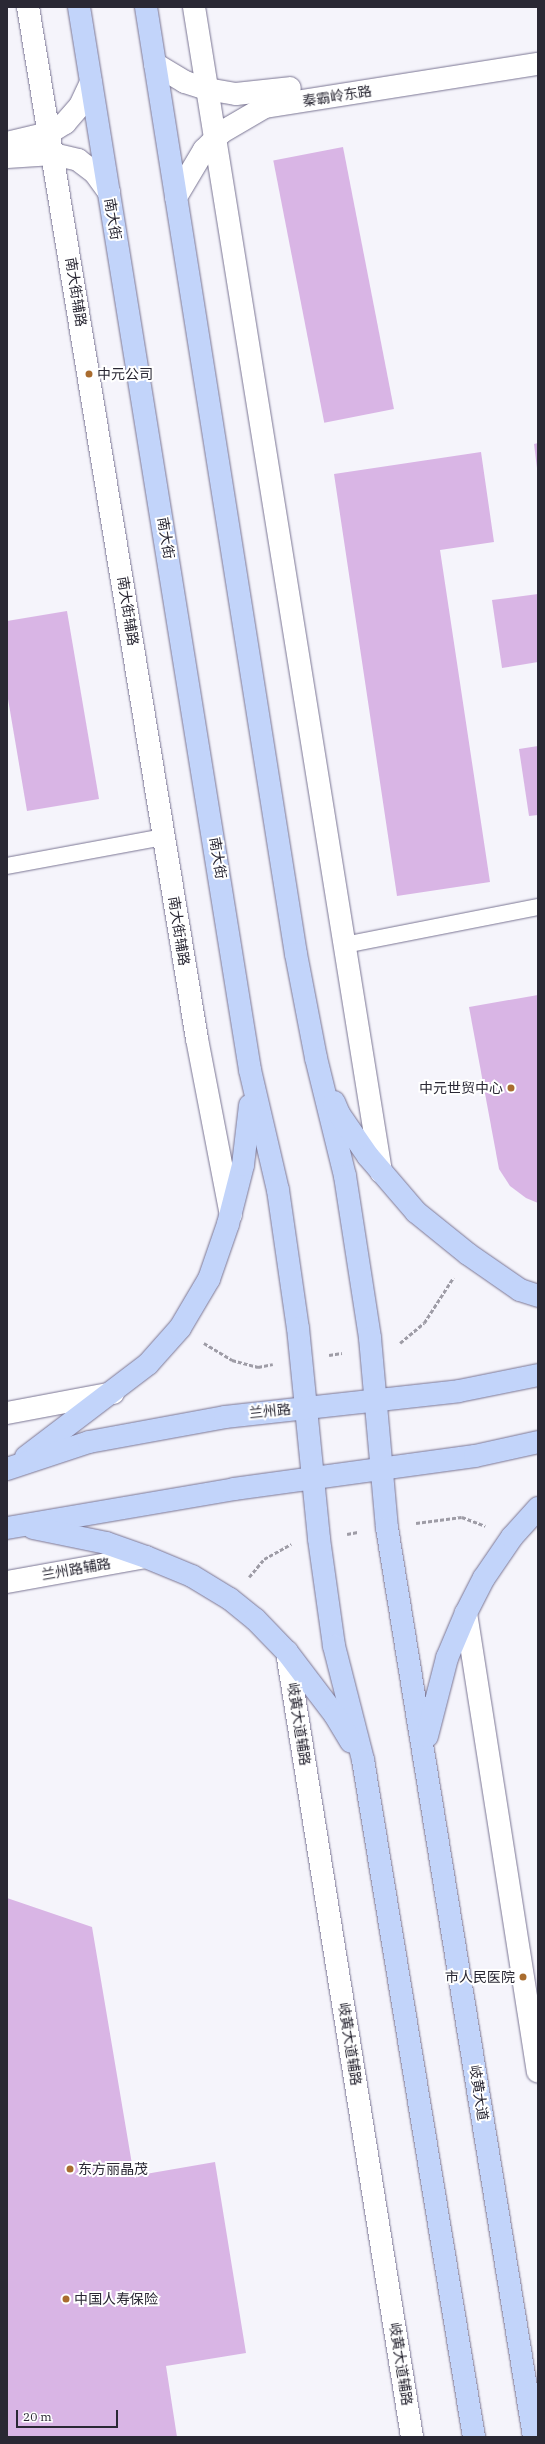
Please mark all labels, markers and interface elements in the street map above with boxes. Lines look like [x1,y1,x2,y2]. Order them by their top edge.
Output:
street label: 秦霸岭东路 [301,82,373,110]
street label: 南大街 [101,197,125,241]
street label: 南大街辅路 [62,256,90,328]
place label: 中元公司 [97,366,153,382]
marker: 中元公司 [84,369,94,379]
street label: 南大街 [154,516,178,560]
street label: 南大街辅路 [114,575,142,647]
street label: 南大街 [206,836,230,880]
street label: 南大街辅路 [165,895,193,967]
place label: 中元世贸中心 [419,1080,503,1096]
marker: 中元世贸中心 [506,1083,516,1093]
street label: 兰州路 [248,1400,292,1422]
street label: 兰州路辅路 [40,1555,112,1583]
street label: 岐黄大道辅路 [284,1681,314,1767]
place label: 市人民医院 [445,1969,515,1985]
marker: 市人民医院 [518,1972,528,1982]
street label: 岐黄大道辅路 [335,2001,365,2087]
street label: 岐黄大道 [466,2064,492,2122]
place label: 东方丽晶茂 [78,2161,148,2177]
marker: 东方丽晶茂 [65,2164,75,2174]
place label: 中国人寿保险 [74,2291,158,2307]
marker: 中国人寿保险 [61,2294,71,2304]
street label: 岐黄大道辅路 [386,2321,416,2407]
scale bar [18,2402,120,2428]
text: 20 m [23,2409,52,2424]

